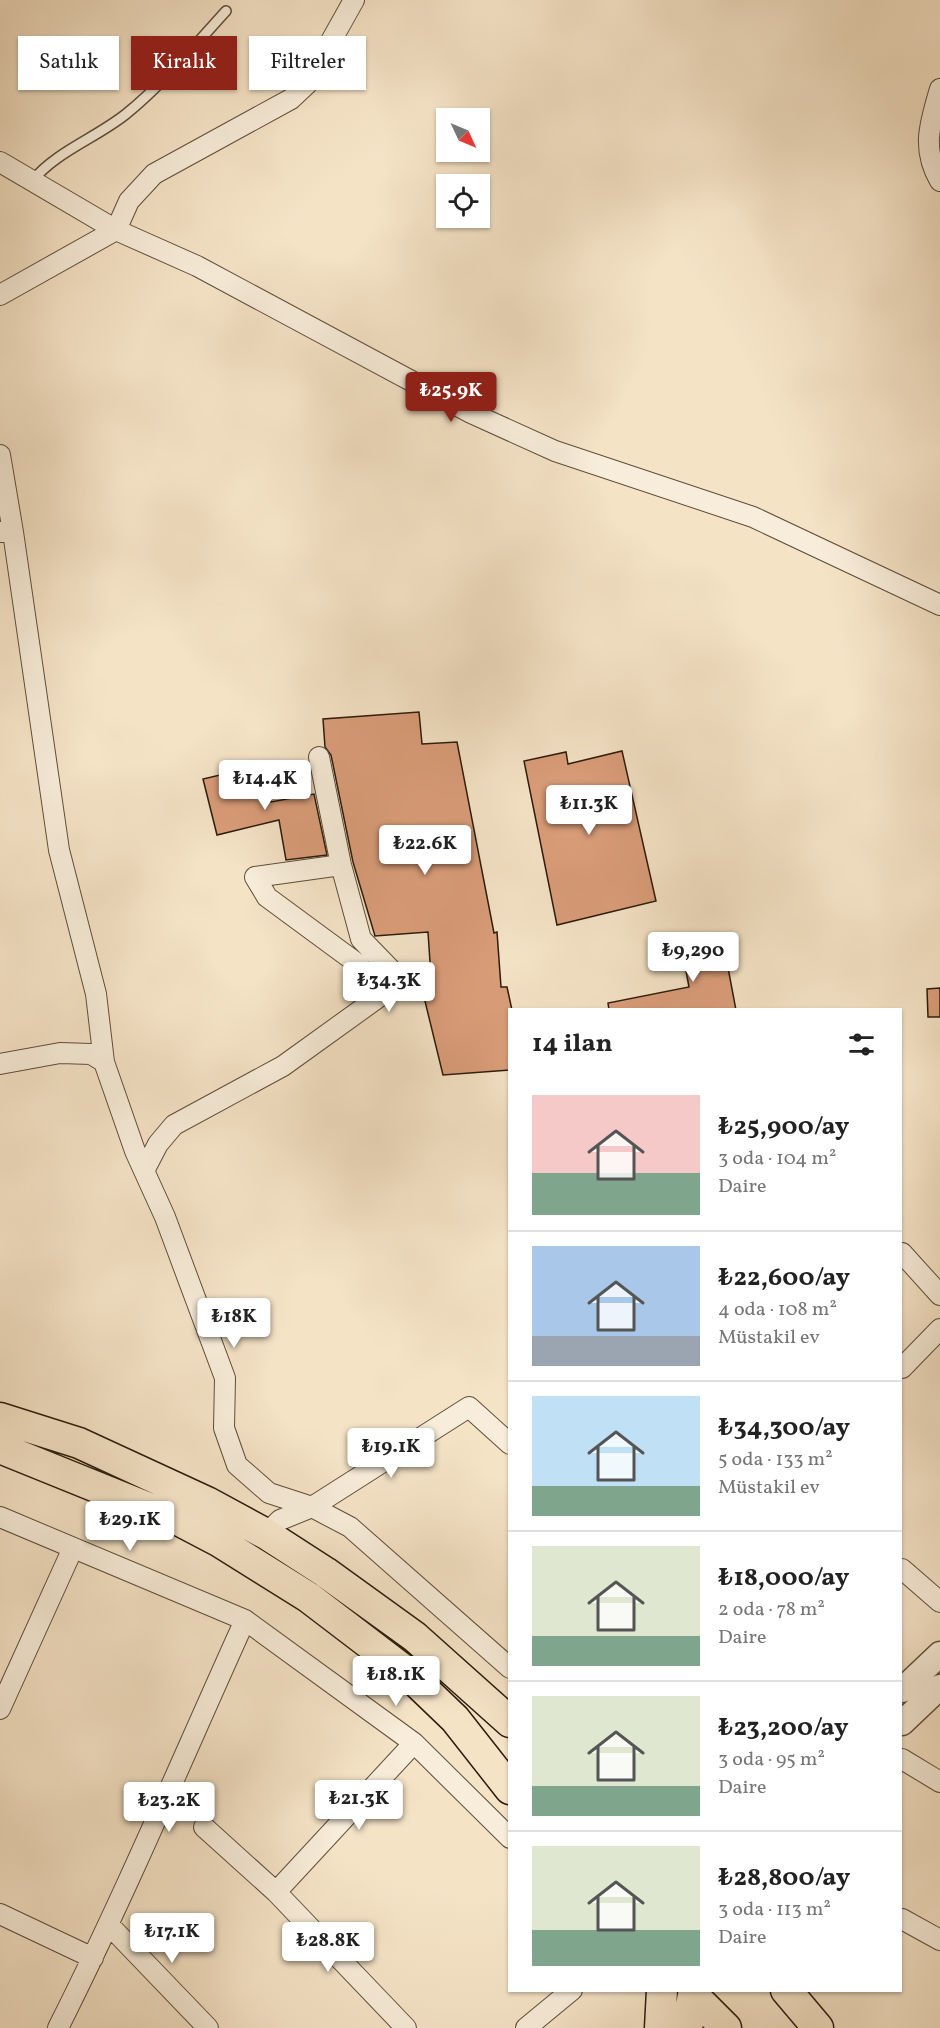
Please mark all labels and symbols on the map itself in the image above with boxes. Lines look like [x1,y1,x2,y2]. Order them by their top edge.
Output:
north arrow [436,108,490,162]
pin: ₺25.9K [402,372,500,423]
pin: ₺14.4K [216,760,314,811]
pin: ₺11.3K [540,785,638,836]
pin: ₺22.6K [376,825,474,876]
pin: ₺9,290 [644,932,742,983]
pin: ₺34.3K [340,962,438,1013]
pin: ₺18K [198,1298,270,1349]
pin: ₺19.1K [342,1428,440,1479]
pin: ₺29.1K [81,1501,179,1552]
pin: ₺18.1K [347,1656,445,1707]
pin: ₺21.3K [310,1780,408,1831]
pin: ₺23.2K [120,1782,218,1833]
pin: ₺17.1K [123,1913,221,1964]
pin: ₺28.8K [279,1922,377,1973]

